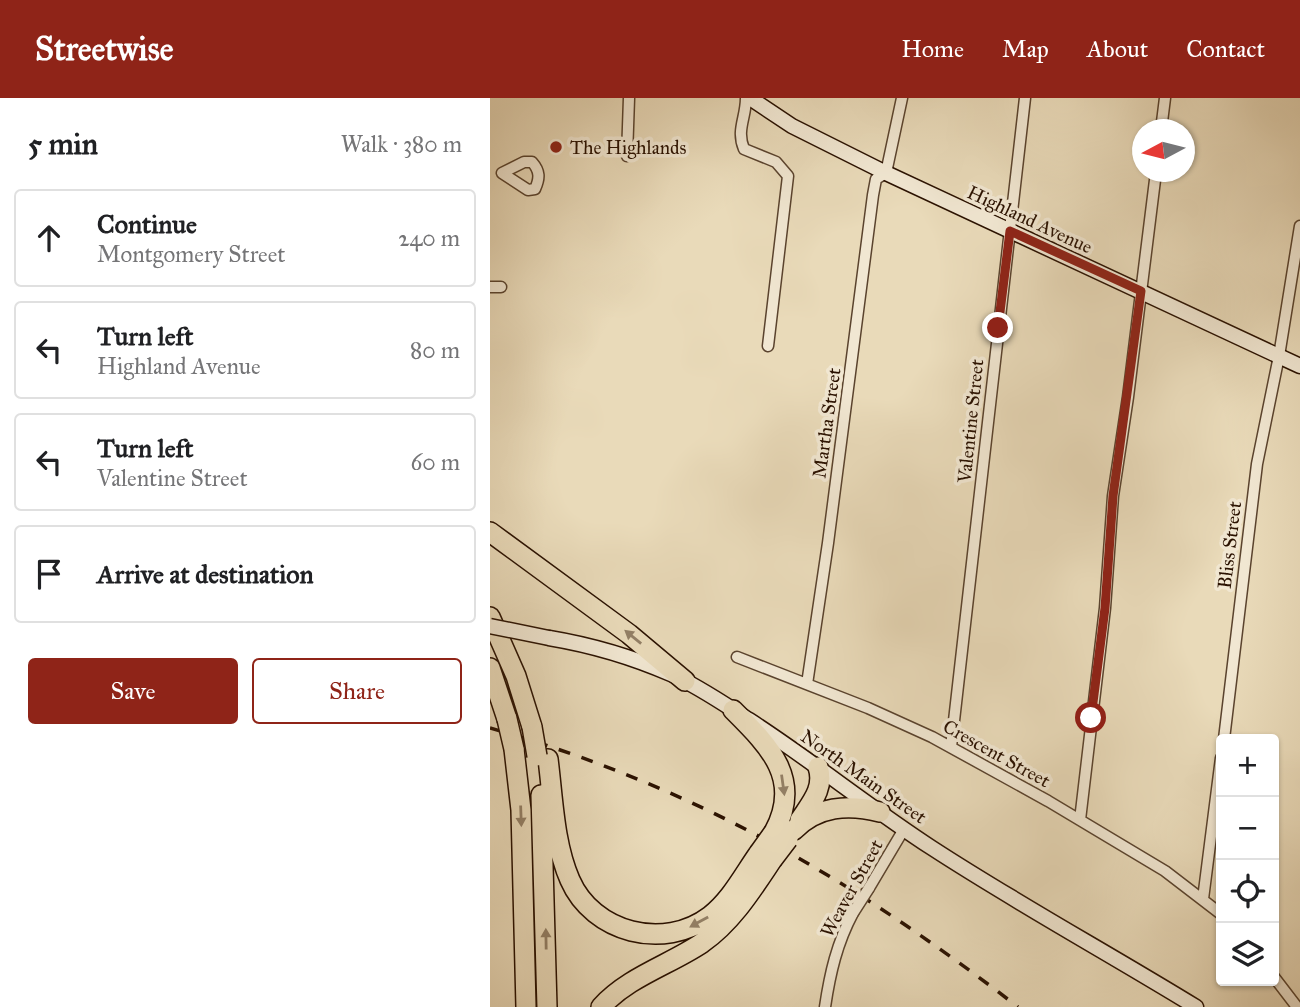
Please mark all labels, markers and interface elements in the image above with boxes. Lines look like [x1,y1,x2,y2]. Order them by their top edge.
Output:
text: Streetwise [35,29,173,69]
text: Home [901,34,964,64]
text: Map [1002,34,1049,64]
text: About [1087,34,1148,64]
text: Contact [1186,34,1265,64]
north arrow [1132,119,1195,182]
text: 5 min [28,126,98,162]
text: Walk · 380 m [341,130,462,158]
place label: The Highlands [570,136,687,160]
marker: The Highlands [548,139,564,155]
street label: Highland Avenue [963,180,1096,259]
text: Continue [97,208,197,240]
icon: ahead [30,219,68,257]
text: 240 m [398,224,460,252]
text: Montgomery Street [97,240,285,268]
route end [982,312,1013,343]
text: Turn left [97,320,193,352]
icon: left [30,331,68,369]
text: 80 m [410,336,460,364]
text: Highland Avenue [97,352,261,380]
street label: Valentine Street [952,358,988,485]
street label: Martha Street [807,366,846,480]
text: Turn left [97,432,193,464]
icon: left [30,443,68,481]
text: 60 m [411,448,460,476]
text: Valentine Street [97,464,248,492]
street label: Bliss Street [1213,500,1246,590]
icon: arrive [30,555,68,593]
text: Arrive at destination [97,558,314,590]
one-way arrow [624,630,642,645]
button: Save [28,658,238,724]
button: Share [252,658,462,724]
route start [1075,702,1106,733]
street label: Crescent Street [939,715,1055,792]
street label: North Main Street [796,724,931,829]
map controls [1216,734,1279,986]
button: + [1216,734,1279,797]
one-way arrow [778,774,789,796]
button: − [1216,797,1279,860]
one-way arrow [516,806,527,828]
street label: Weaver Street [815,835,888,941]
button: locate [1216,860,1279,923]
one-way arrow [689,916,709,928]
button: layers [1216,923,1279,986]
one-way arrow [540,928,551,950]

